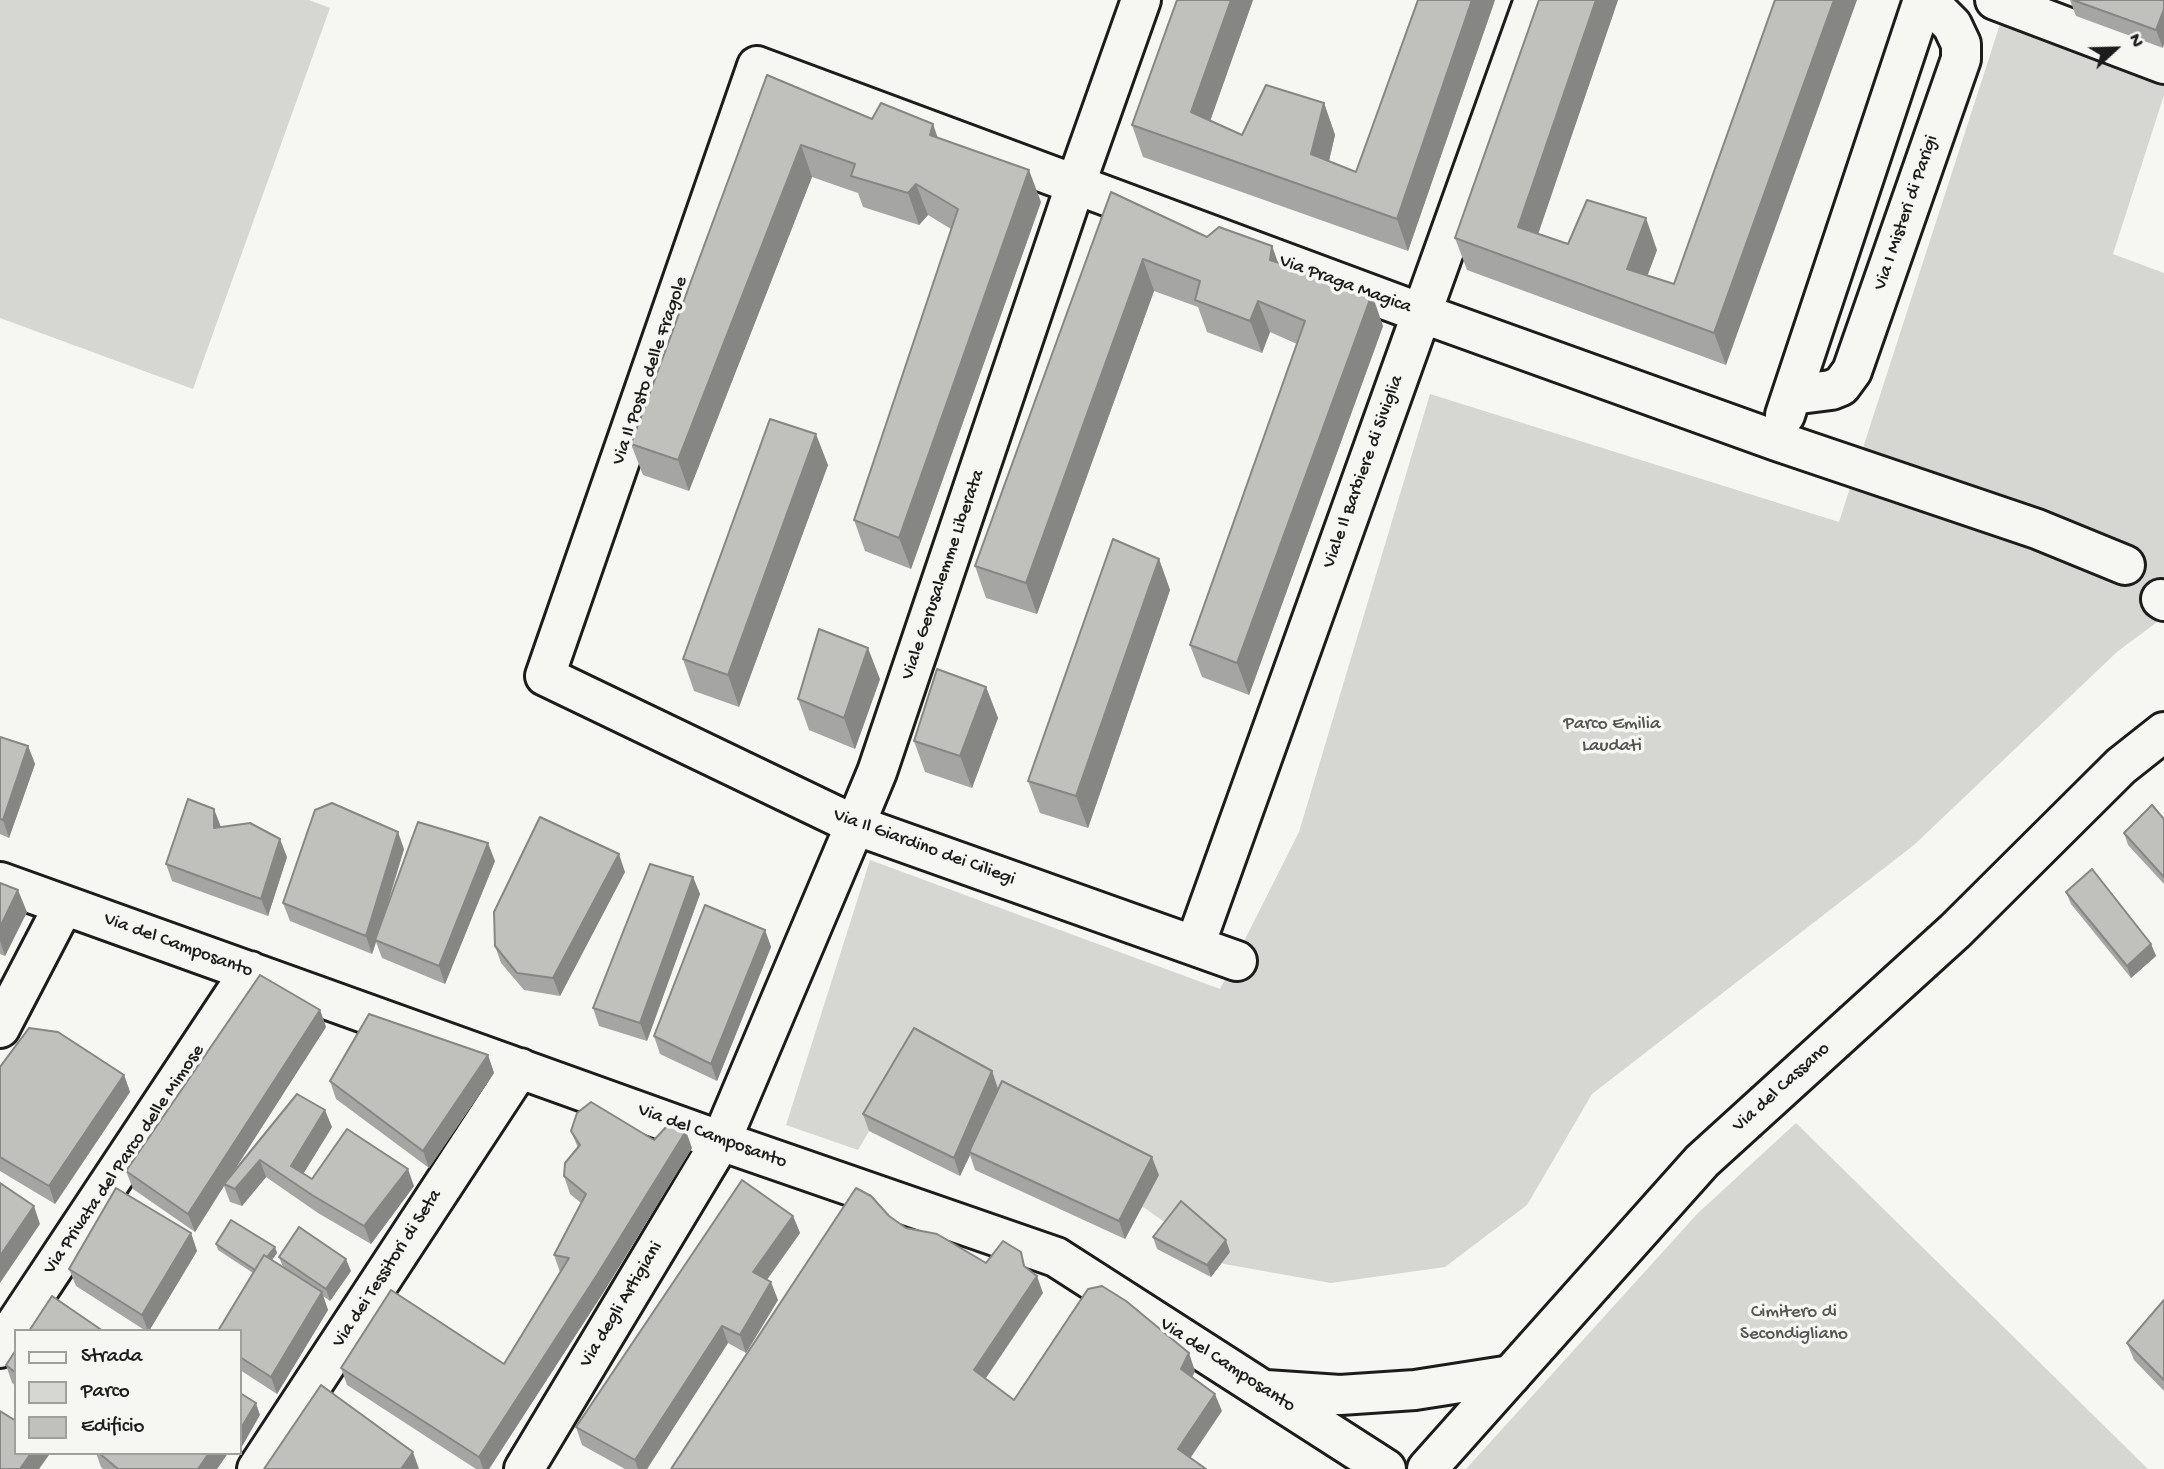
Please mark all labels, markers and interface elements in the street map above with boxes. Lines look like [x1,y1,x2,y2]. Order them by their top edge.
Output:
north arrow [2080,14,2150,84]
text: N [2122,31,2148,51]
street label: Via I Misteri di Parigi [1870,132,1944,294]
street label: Via Praga Magica [1276,251,1414,319]
street label: Via Il Posto delle Fragole [608,274,694,468]
street label: Viale Il Barbiere di Siviglia [1318,372,1410,572]
street label: Viale Gerusalemme Liberata [897,467,991,683]
park label: Parco Emilia Laudati [1564,714,1660,758]
street label: Via Il Giardino dei Ciliegi [830,804,1018,892]
street label: Via del Camposanto [100,908,256,984]
street label: Via del Cassano [1728,1038,1836,1138]
street label: Via Privata del Parco delle Mimose [39,1041,211,1279]
street label: Via del Camposanto [634,1099,790,1175]
street label: Via dei Tessitori di Seta [328,1186,448,1352]
street label: Via degli Artigiani [575,1238,669,1372]
park label: Cimitero di Secondigliano [1740,1302,1848,1346]
street label: Via del Camposanto [1155,1314,1299,1418]
legend [14,1329,242,1455]
text: Strada [81,1345,142,1370]
text: Parco [81,1380,130,1405]
text: Edificio [81,1415,145,1440]

